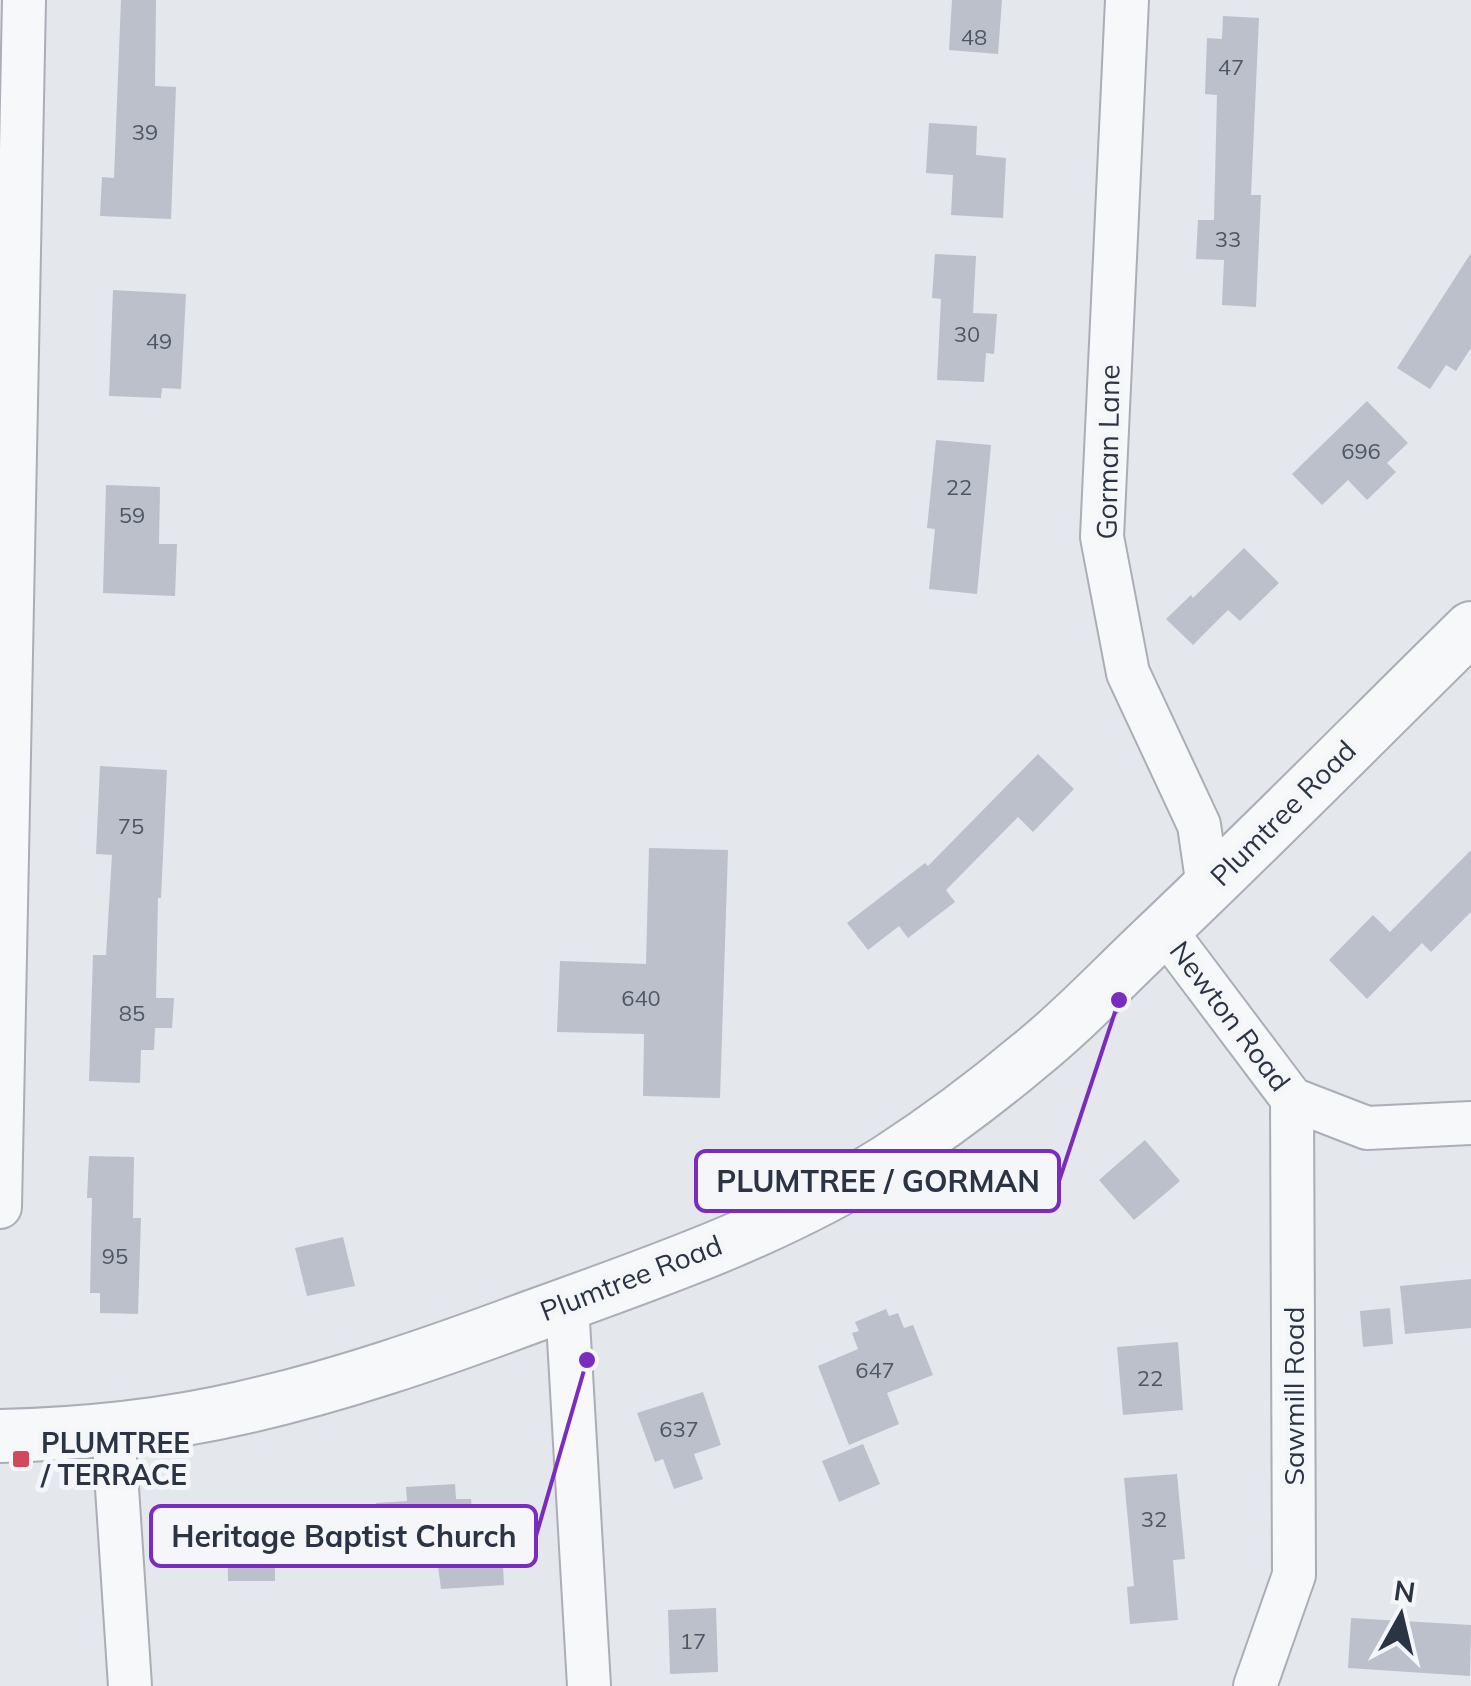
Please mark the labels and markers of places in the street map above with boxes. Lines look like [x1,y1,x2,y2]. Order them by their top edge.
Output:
callout: PLUMTREE / GORMAN [696,1151,1059,1211]
place label: PLUMTREE / TERRACE [40,1425,190,1492]
marker: PLUMTREE / TERRACE [10,1448,32,1470]
callout: Heritage Baptist Church [151,1506,536,1566]

